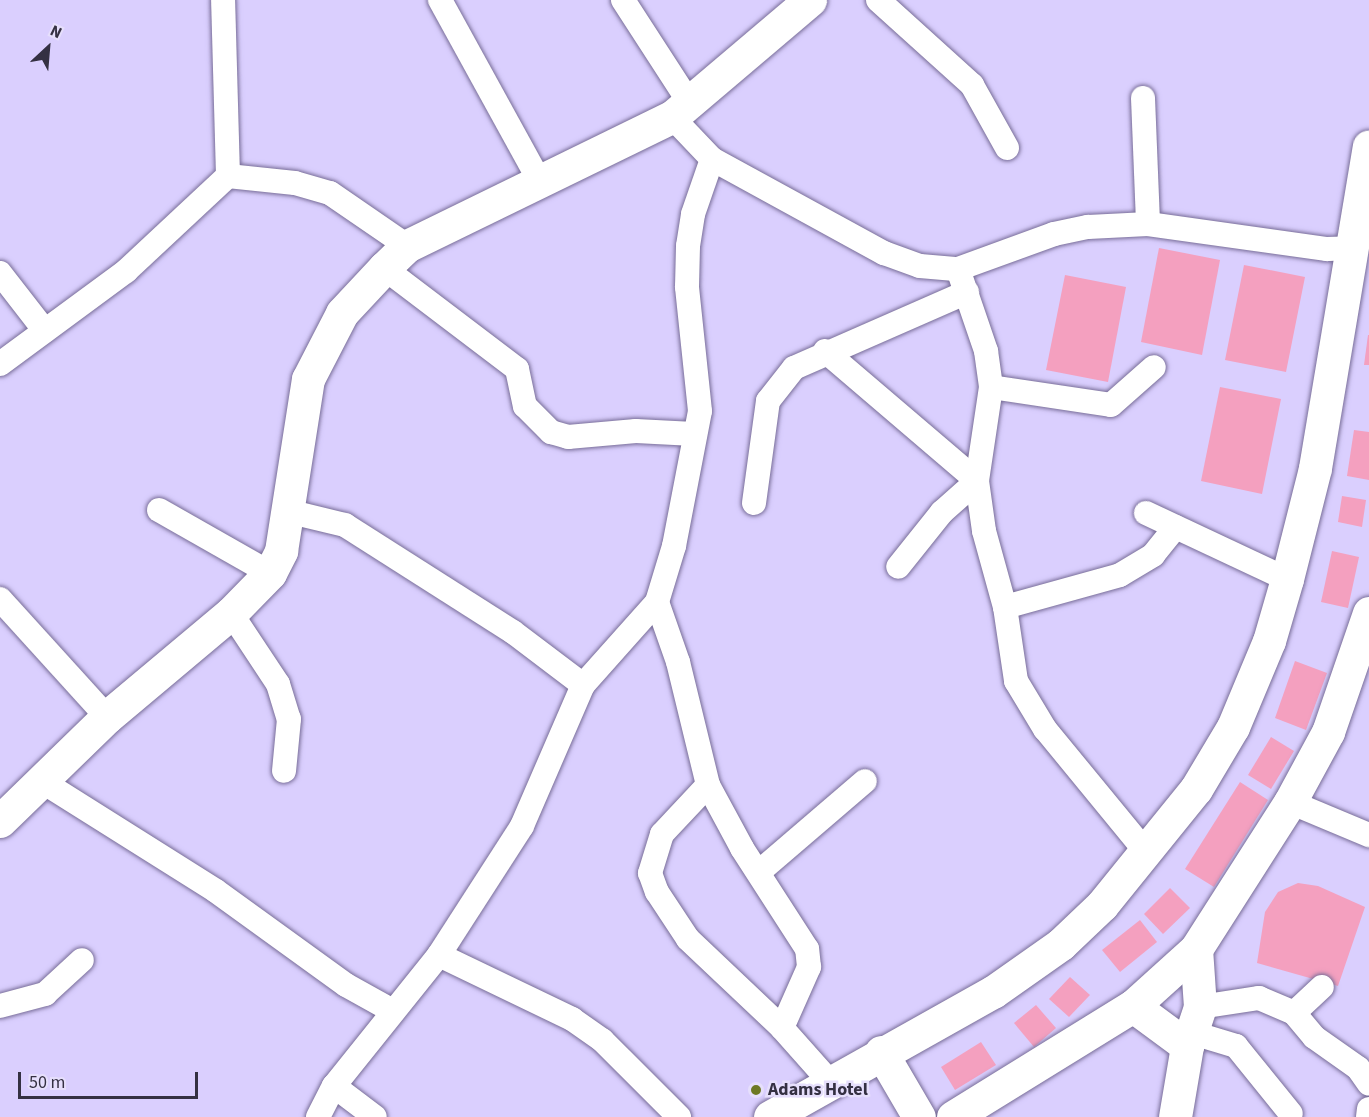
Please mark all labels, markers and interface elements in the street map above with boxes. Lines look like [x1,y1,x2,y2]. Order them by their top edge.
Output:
north arrow [18,18,78,78]
text: N [46,20,65,44]
scale bar [21,1060,201,1098]
text: 50 m [29,1070,65,1095]
place label: Adams Hotel [768,1079,868,1101]
marker: Adams Hotel [749,1083,763,1097]

